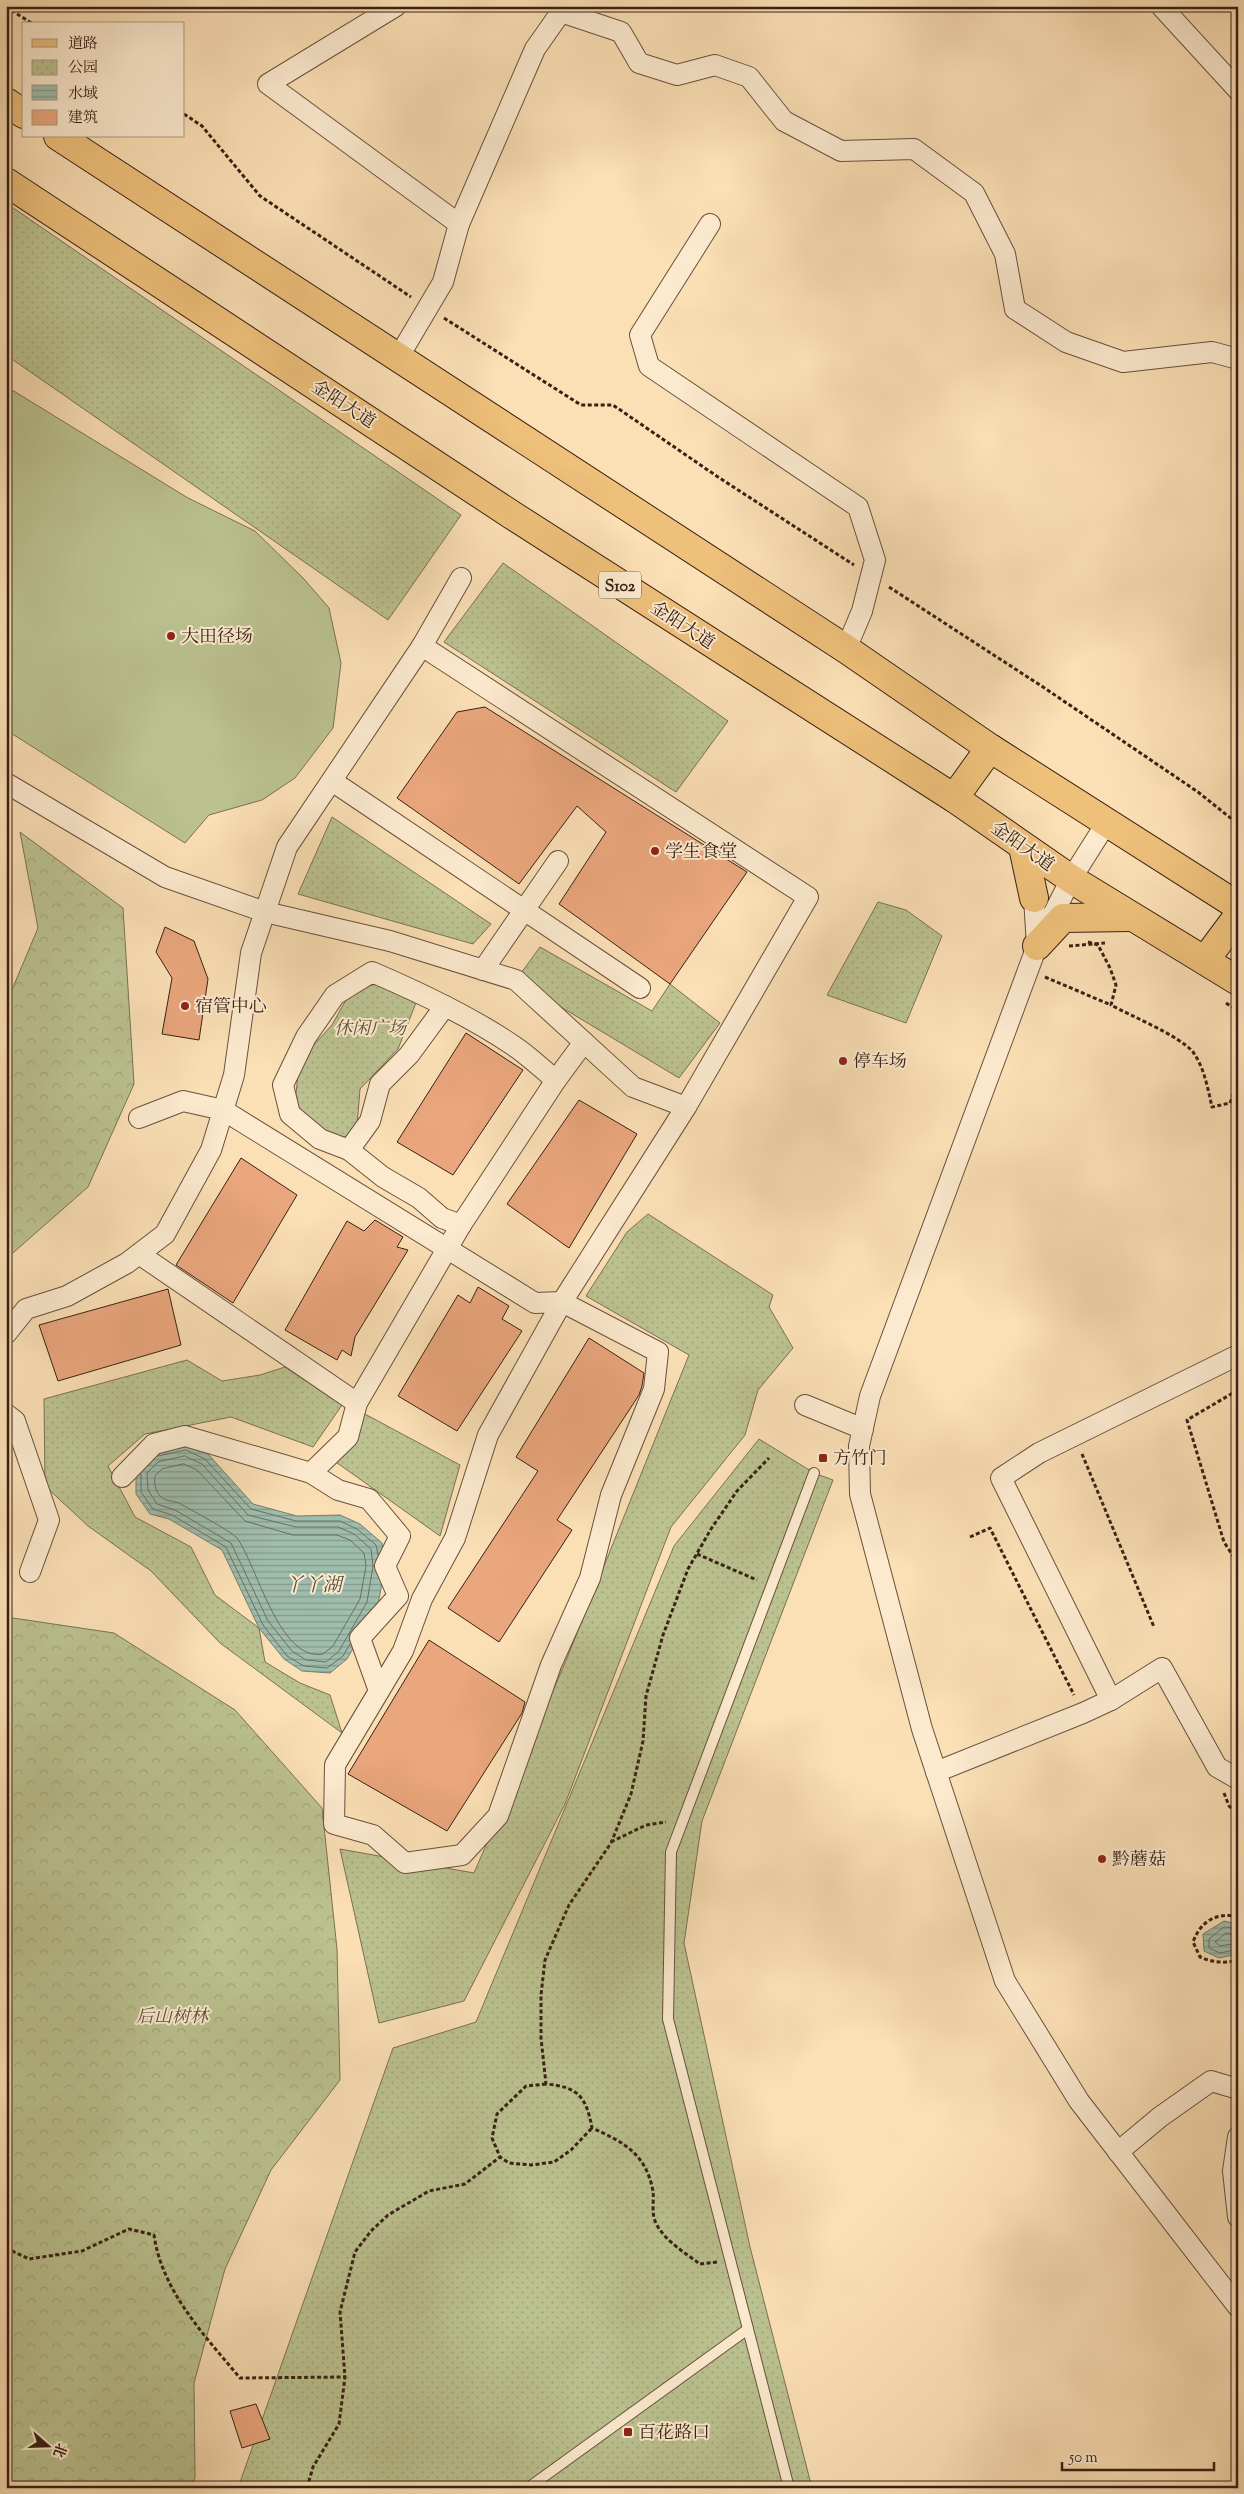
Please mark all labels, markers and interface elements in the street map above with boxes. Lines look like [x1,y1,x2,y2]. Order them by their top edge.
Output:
legend [22,22,185,138]
text: 道路 [68,34,98,55]
text: 公园 [68,58,98,79]
text: 水域 [68,84,98,105]
text: 建筑 [68,108,98,129]
street label: 金阳大道 [306,375,380,436]
road number: S102 [599,572,641,598]
street label: 金阳大道 [645,596,719,657]
place label: 大田径场 [181,625,253,651]
marker: 大田径场 [165,630,177,642]
street label: 金阳大道 [985,816,1059,879]
place label: 学生食堂 [665,840,737,866]
marker: 学生食堂 [649,845,661,857]
place label: 宿管中心 [195,995,267,1021]
marker: 宿管中心 [179,1000,191,1012]
park label: 休闲广场 [334,1017,408,1043]
place label: 停车场 [853,1050,907,1076]
marker: 停车场 [837,1055,849,1067]
place label: 方竹门 [833,1447,887,1473]
marker: 方竹门 [817,1452,829,1464]
water label: 丫丫湖 [284,1573,344,1600]
place label: 黔蘑菇 [1112,1848,1166,1874]
marker: 黔蘑菇 [1096,1853,1108,1865]
park label: 后山树林 [136,2005,211,2031]
place label: 百花路口 [638,2421,710,2447]
north arrow [22,2422,72,2472]
marker: 百花路口 [622,2426,634,2438]
scale bar [1062,2439,1214,2471]
text: 北 [47,2440,70,2460]
text: 50 m [1068,2448,1098,2469]

